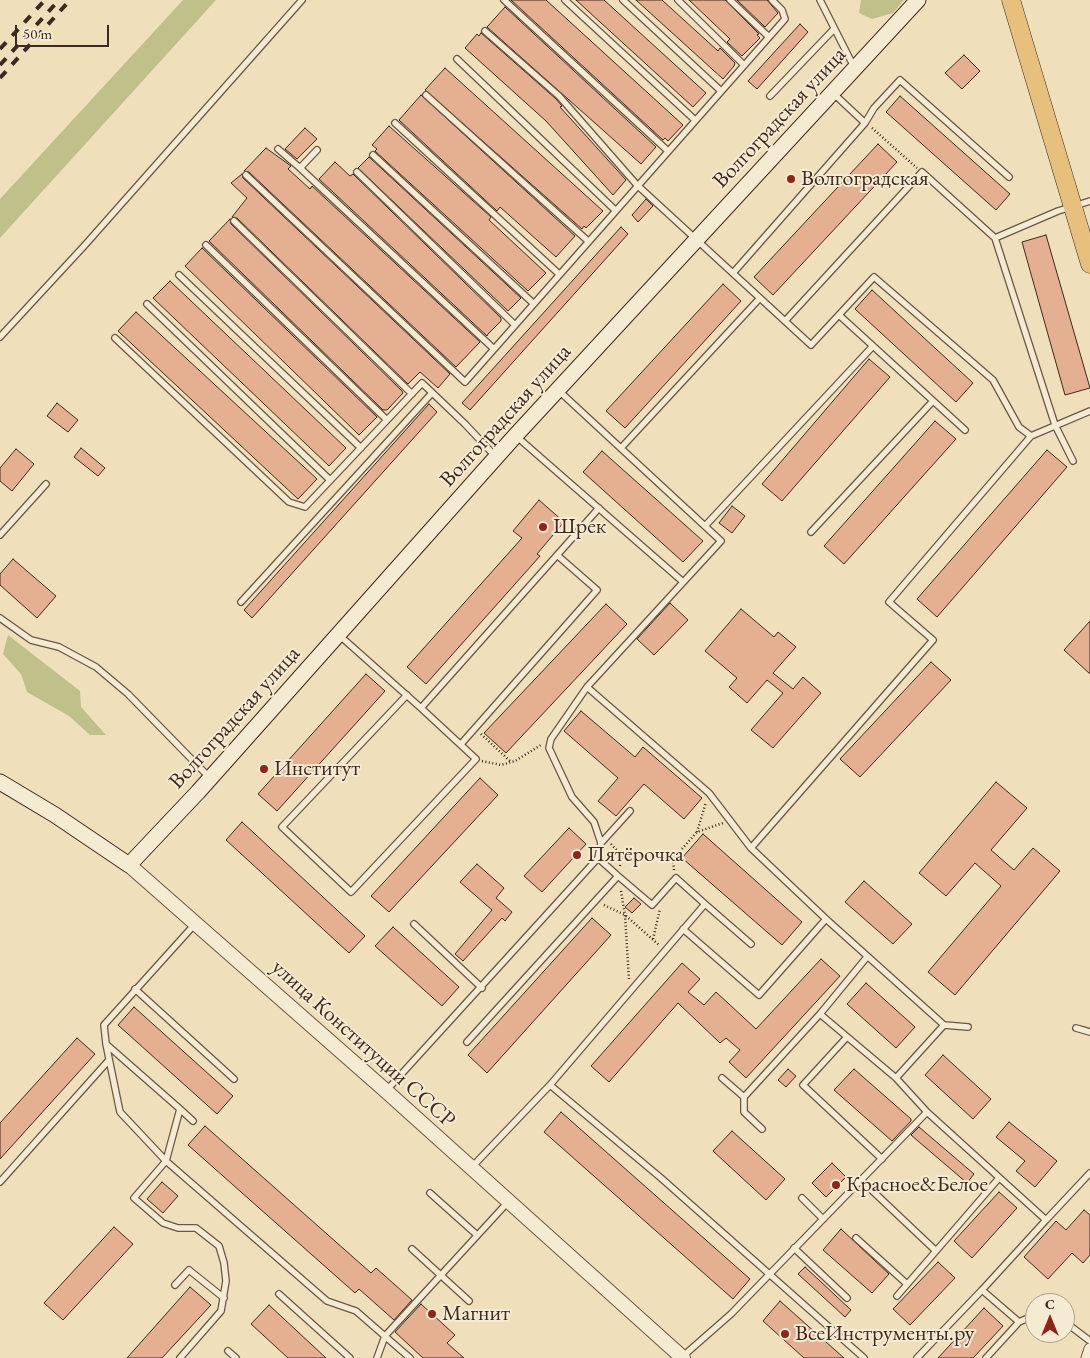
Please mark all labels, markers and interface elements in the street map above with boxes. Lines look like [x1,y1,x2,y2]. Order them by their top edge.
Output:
scale bar [18,15,111,47]
text: 50 m [23,24,52,43]
street label: Волгоградская улица [708,42,852,194]
place label: Волгоградская [801,166,928,192]
marker: Волгоградская [785,173,797,185]
street label: Волгоградская улица [435,339,577,493]
place label: Шрек [553,514,606,540]
marker: Шрек [537,521,549,533]
street label: Волгоградская улица [164,641,306,795]
place label: Институт [274,756,360,782]
marker: Институт [258,763,270,775]
place label: Пятёрочка [587,842,684,868]
marker: Пятёрочка [571,849,583,861]
street label: улица Конституции СССР [266,954,460,1134]
place label: Красное&Белое [846,1172,988,1198]
marker: Красное&Белое [830,1179,842,1191]
north arrow [1025,1293,1075,1343]
text: С [1045,1295,1055,1313]
place label: Магнит [442,1301,510,1327]
marker: Магнит [426,1308,438,1320]
place label: ВсеИнструменты.ру [795,1321,974,1347]
marker: ВсеИнструменты.ру [779,1328,791,1340]

